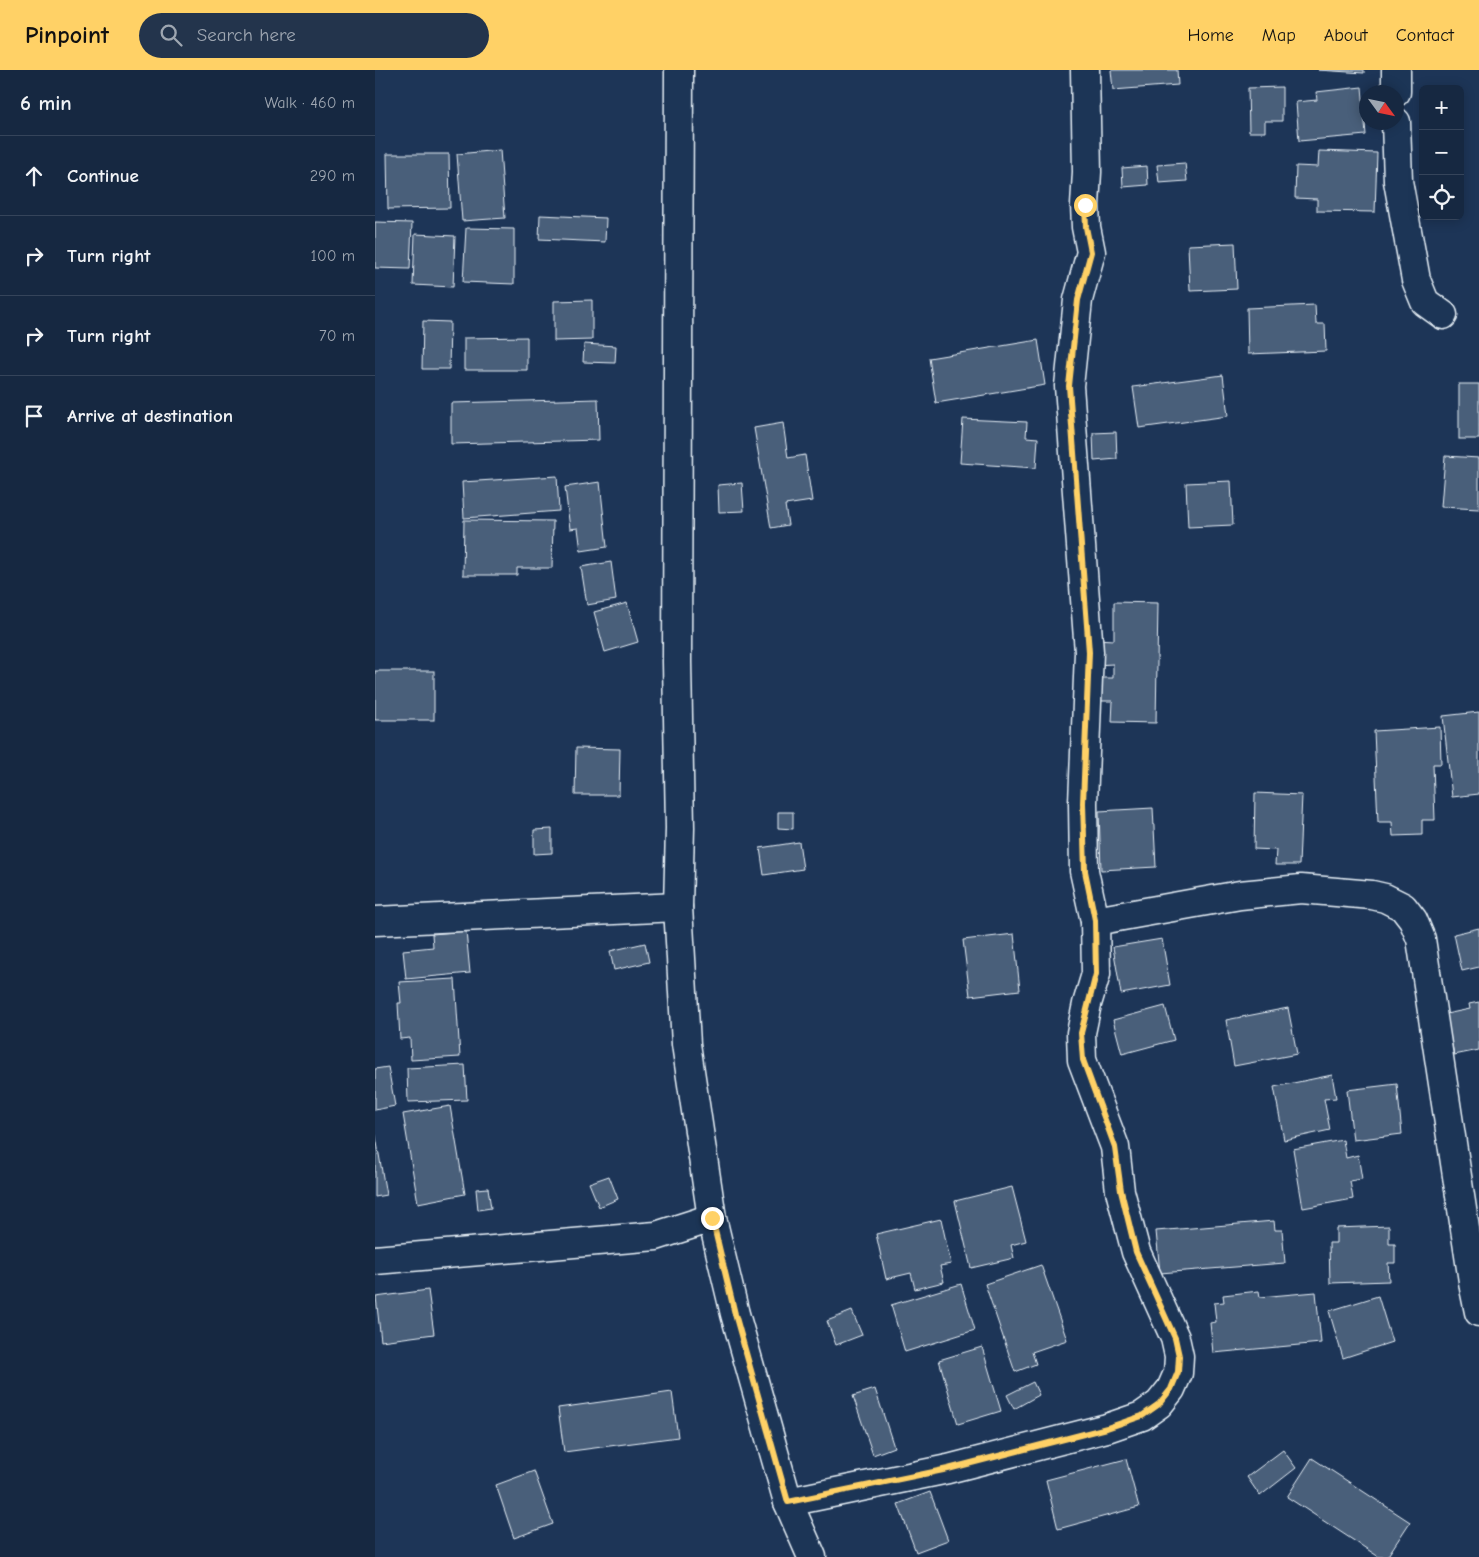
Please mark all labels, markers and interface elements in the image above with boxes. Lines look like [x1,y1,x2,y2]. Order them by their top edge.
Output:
search box [139,13,489,58]
text: Pinpoint [25,21,109,49]
icon: search [157,21,185,49]
text: Search here [197,24,296,46]
text: Home [1187,25,1234,46]
text: Map [1262,25,1296,46]
text: About [1324,25,1368,46]
text: Contact [1396,25,1454,46]
north arrow [1359,85,1404,130]
map controls [1419,85,1464,220]
button: + [1419,85,1464,130]
text: 6 min [20,91,72,115]
text: Walk · 460 m [264,94,355,112]
button: − [1419,130,1464,175]
icon: ahead [20,162,48,190]
text: Continue [67,165,139,187]
text: 290 m [310,167,355,185]
button: locate [1419,175,1464,220]
route start [1074,194,1097,217]
icon: right [20,242,48,270]
text: Turn right [67,245,151,267]
text: 100 m [311,247,355,265]
icon: right [20,322,48,350]
text: Turn right [67,325,151,347]
text: 70 m [319,327,355,345]
icon: arrive [20,402,48,430]
text: Arrive at destination [67,405,233,427]
route end [701,1207,724,1230]

